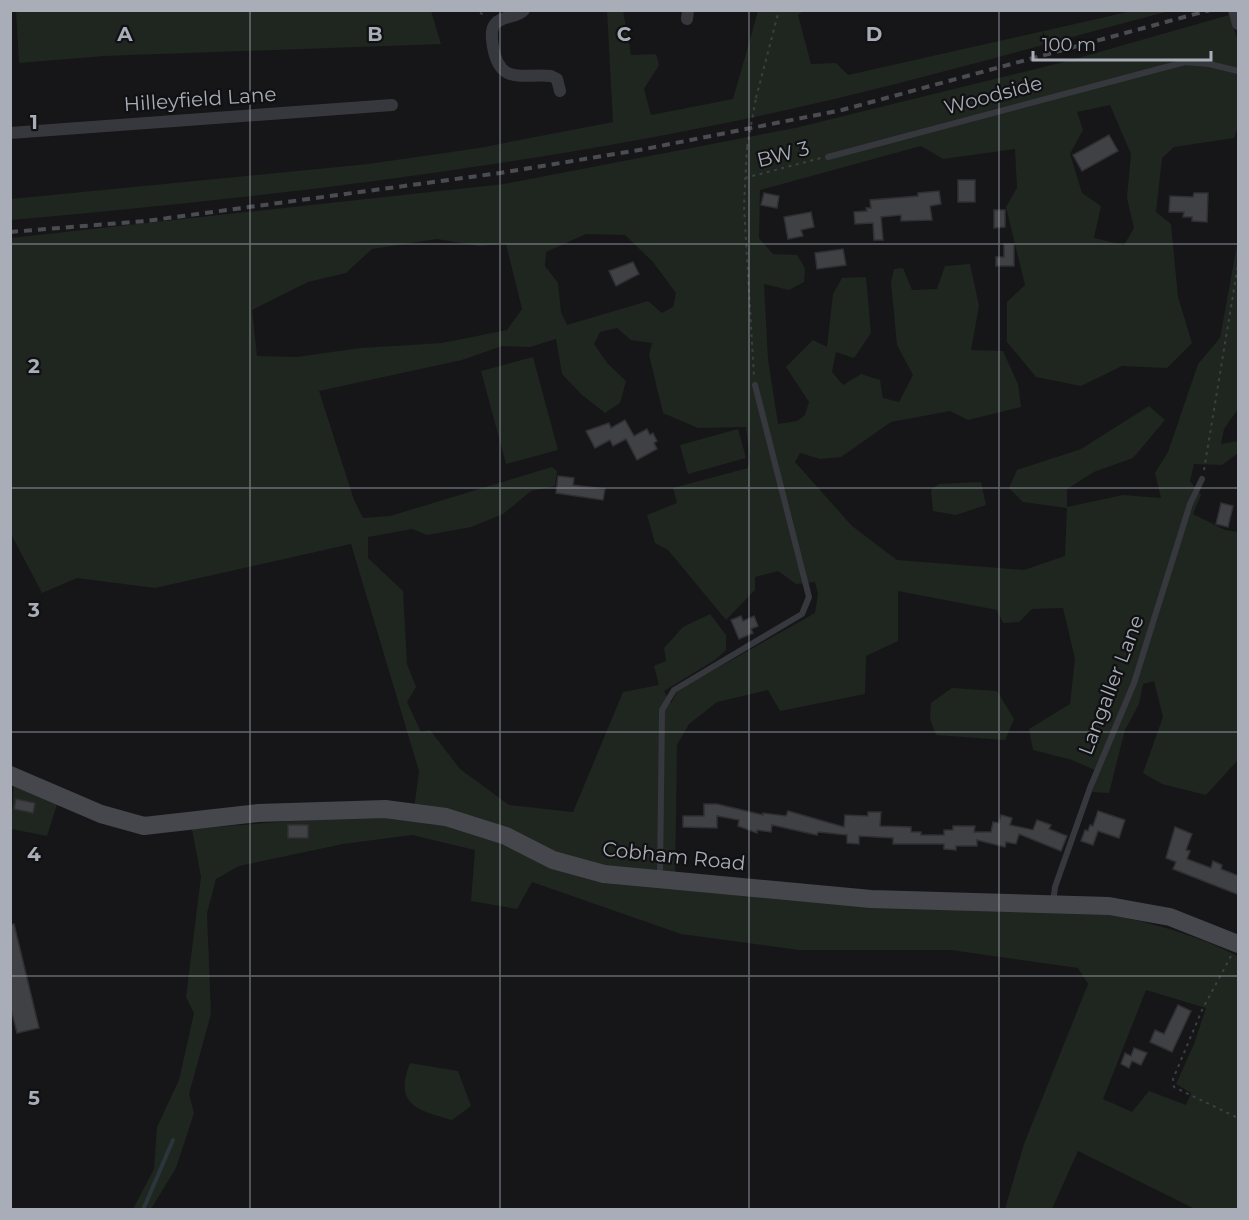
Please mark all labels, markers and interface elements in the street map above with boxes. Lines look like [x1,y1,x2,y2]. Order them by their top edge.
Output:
text: A [116,22,133,46]
text: B [367,22,383,46]
text: C [617,22,632,46]
text: D [866,22,882,46]
scale bar [1033,24,1212,62]
text: 100 m [1042,34,1096,56]
street label: Woodside [941,70,1045,120]
street label: Hilleyfield Lane [123,82,277,116]
text: 1 [30,110,38,134]
street label: BW 3 [754,136,812,172]
text: 2 [28,354,40,378]
text: 3 [27,598,40,622]
street label: Langaller Lane [1073,612,1149,758]
street label: Cobham Road [601,837,747,875]
text: 4 [27,842,41,866]
text: 5 [28,1086,40,1110]

